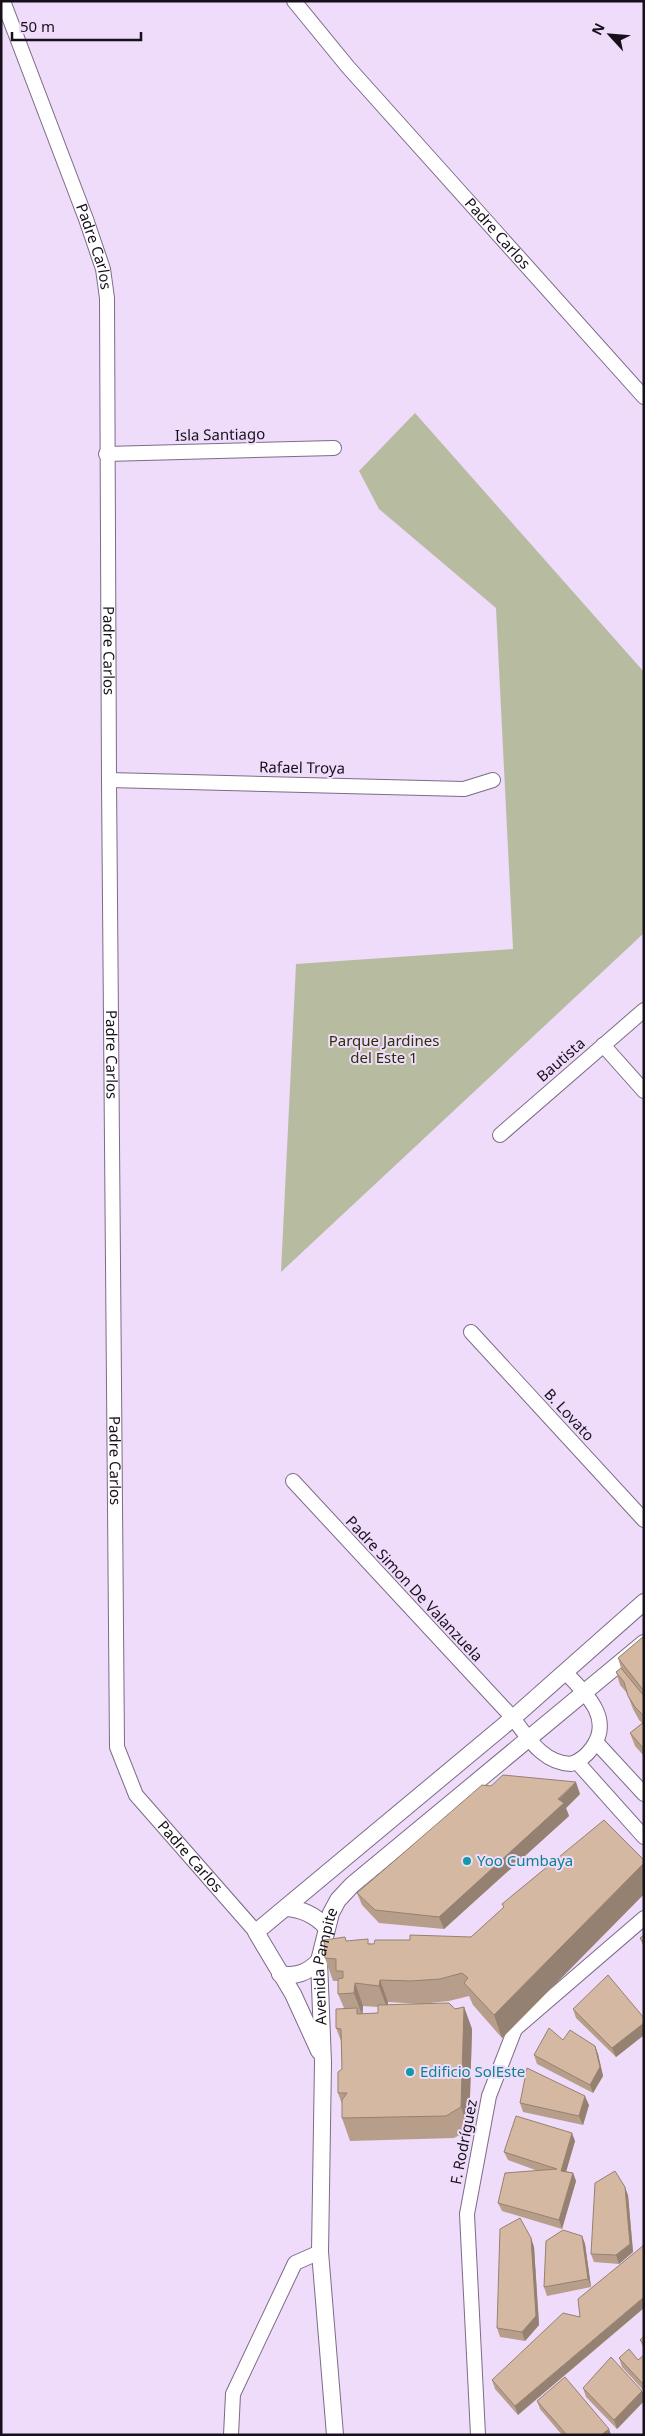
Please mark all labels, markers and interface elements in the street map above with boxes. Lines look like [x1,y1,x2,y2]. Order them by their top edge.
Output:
scale bar [12,10,141,42]
north arrow [585,10,635,60]
text: 50 m [20,16,55,36]
text: N [587,20,609,38]
street label: Padre Carlos [461,193,535,273]
street label: Padre Carlos [72,200,117,291]
street label: Isla Santiago [175,423,265,445]
street label: Padre Carlos [99,606,120,695]
street label: Rafael Troya [259,756,345,778]
street label: Padre Carlos [102,1010,123,1099]
park label: Parque Jardines del Este 1 [329,1030,439,1067]
street label: Bautista [532,1033,589,1086]
street label: B. Lovato [540,1384,599,1445]
street label: Padre Carlos [105,1416,126,1505]
street label: Padre Simon De Valanzuela [342,1511,488,1665]
street label: Padre Carlos [154,1816,228,1896]
place label: Yoo Cumbaya [477,1850,573,1870]
marker: Yoo Cumbaya [461,1855,473,1867]
street label: Avenida Pampite [307,1903,341,2026]
place label: Edificio SolEste [420,2061,525,2081]
marker: Edificio SolEste [404,2066,416,2078]
street label: F. Rodríguez [445,2098,481,2186]

